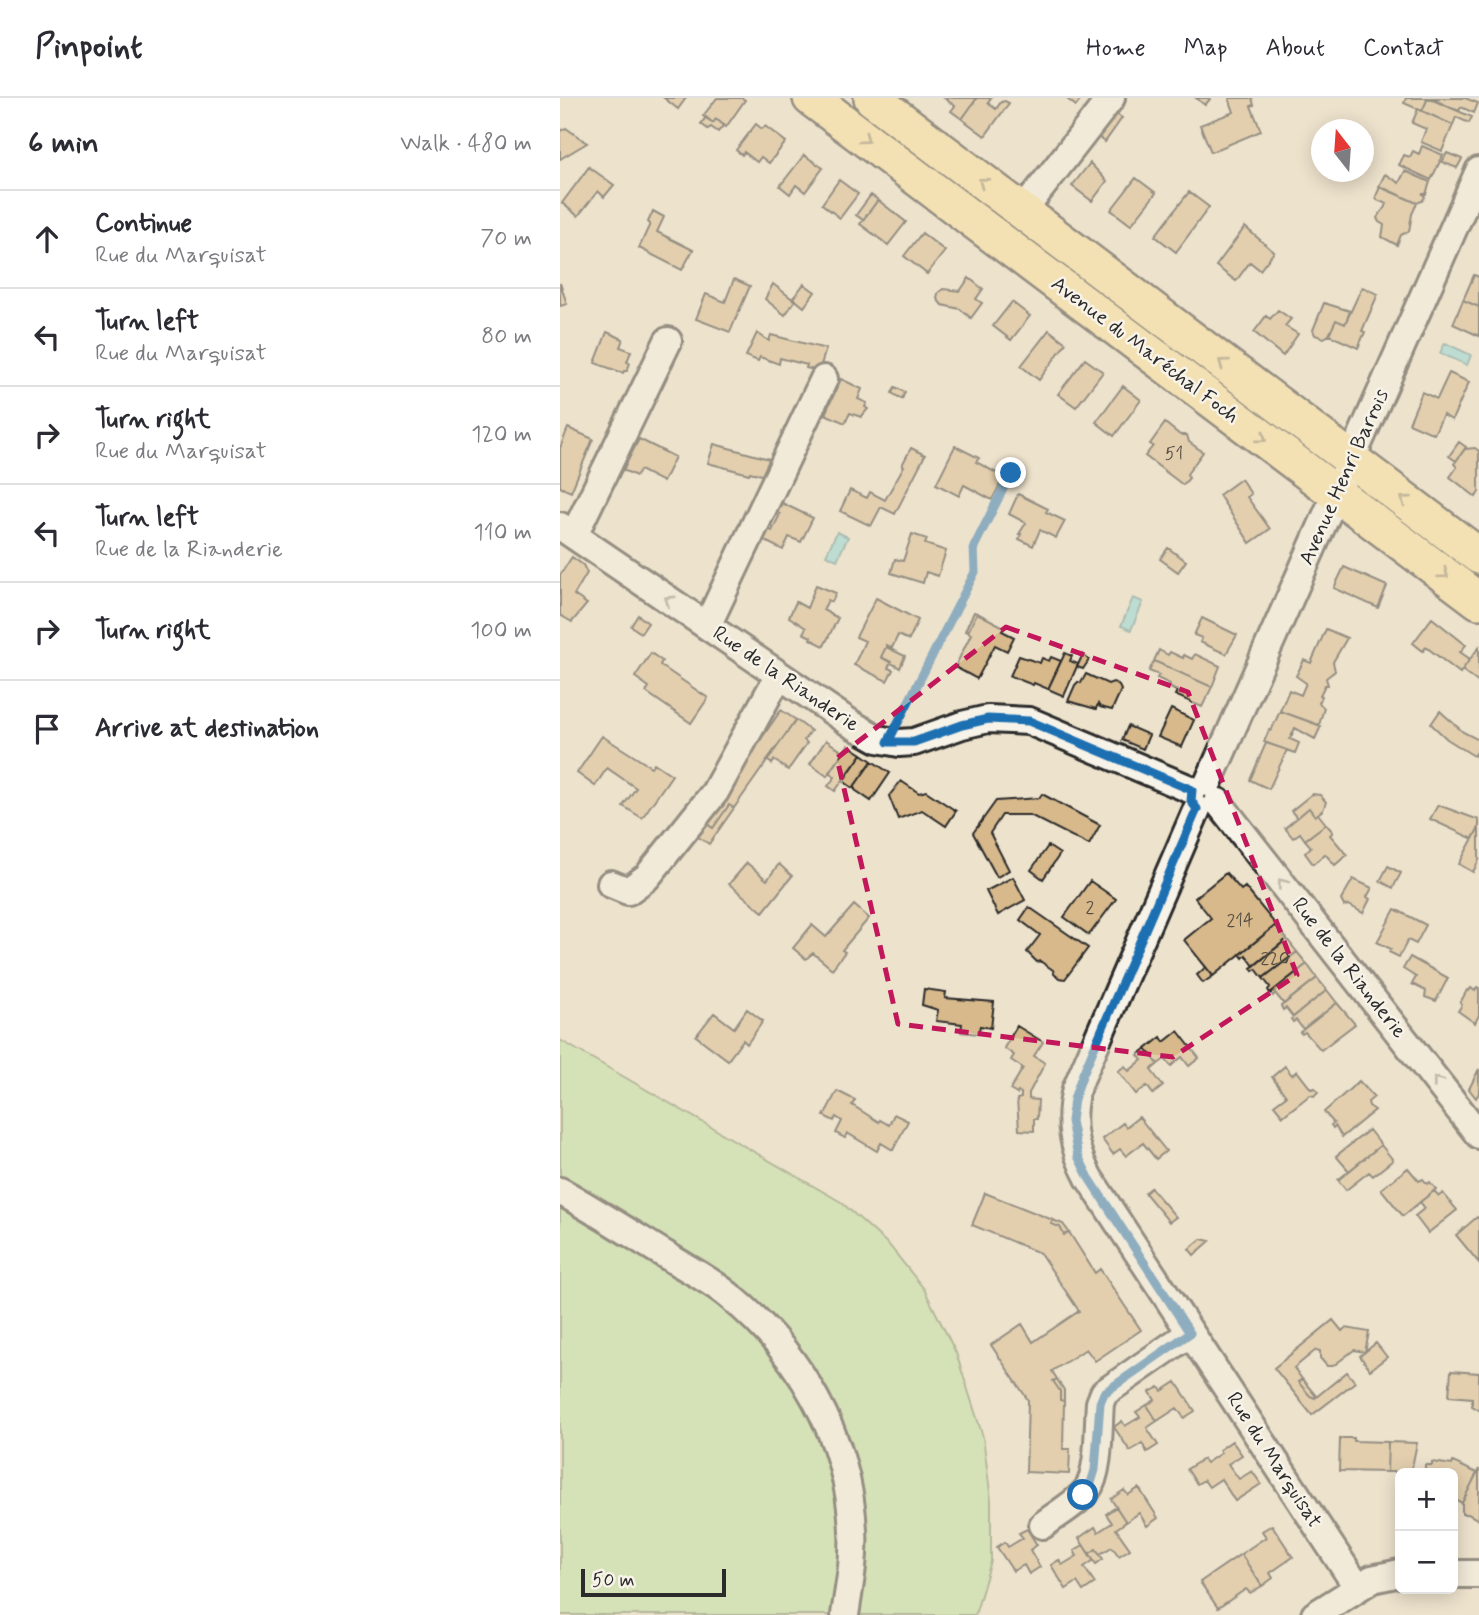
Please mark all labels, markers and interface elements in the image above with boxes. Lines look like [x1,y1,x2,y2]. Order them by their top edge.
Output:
text: Pinpoint [35,26,143,70]
text: Home [1086,33,1146,64]
text: Map [1184,33,1228,64]
text: About [1266,33,1325,64]
text: Contact [1363,33,1444,64]
north arrow [1311,119,1374,182]
text: 6 min [28,124,99,163]
text: Walk · 480 m [400,129,532,159]
one-way arrow [857,131,870,143]
one-way arrow [979,177,991,190]
text: Continue [95,207,192,241]
icon: ahead [28,220,66,258]
text: 70 m [480,224,532,254]
text: Rue du Marquisat [95,241,267,271]
street label: Avenue du Maréchal Foch [1045,270,1245,430]
text: Turn left [95,305,199,339]
icon: left [28,318,66,356]
text: 80 m [481,322,532,352]
text: Rue du Marquisat [95,339,267,369]
one-way arrow [1219,359,1231,372]
street label: Avenue Henri Barrois [1293,384,1395,570]
text: Turn right [95,403,211,437]
icon: right [28,416,66,454]
text: 120 m [471,420,532,450]
one-way arrow [1254,430,1267,442]
text: Rue du Marquisat [95,437,267,467]
house number: 51 [1165,442,1183,466]
route end [995,457,1026,488]
one-way arrow [1400,496,1413,509]
text: Turn left [95,501,199,535]
icon: left [28,514,66,552]
text: 110 m [473,518,532,548]
text: Rue de la Rianderie [95,535,283,565]
one-way arrow [1437,566,1449,579]
one-way arrow [664,595,677,608]
icon: right [28,612,66,650]
text: Turn right [95,614,211,648]
text: 100 m [470,616,532,646]
street label: Rue de la Rianderie [707,619,865,739]
icon: arrive [28,710,66,748]
text: Arrive at destination [95,712,319,746]
one-way arrow [1277,878,1290,890]
street label: Rue de la Rianderie [1285,892,1413,1044]
house number: 2 [1086,896,1095,920]
house number: 214 [1226,909,1254,933]
house number: 220 [1260,947,1290,971]
one-way arrow [1433,1077,1445,1090]
street label: Rue du Marquisat [1220,1387,1328,1533]
map controls [1395,1468,1458,1594]
button: + [1395,1468,1458,1531]
route start [1067,1479,1098,1510]
button: − [1395,1531,1458,1594]
scale bar [581,1566,726,1598]
text: 50 m [592,1568,635,1593]

